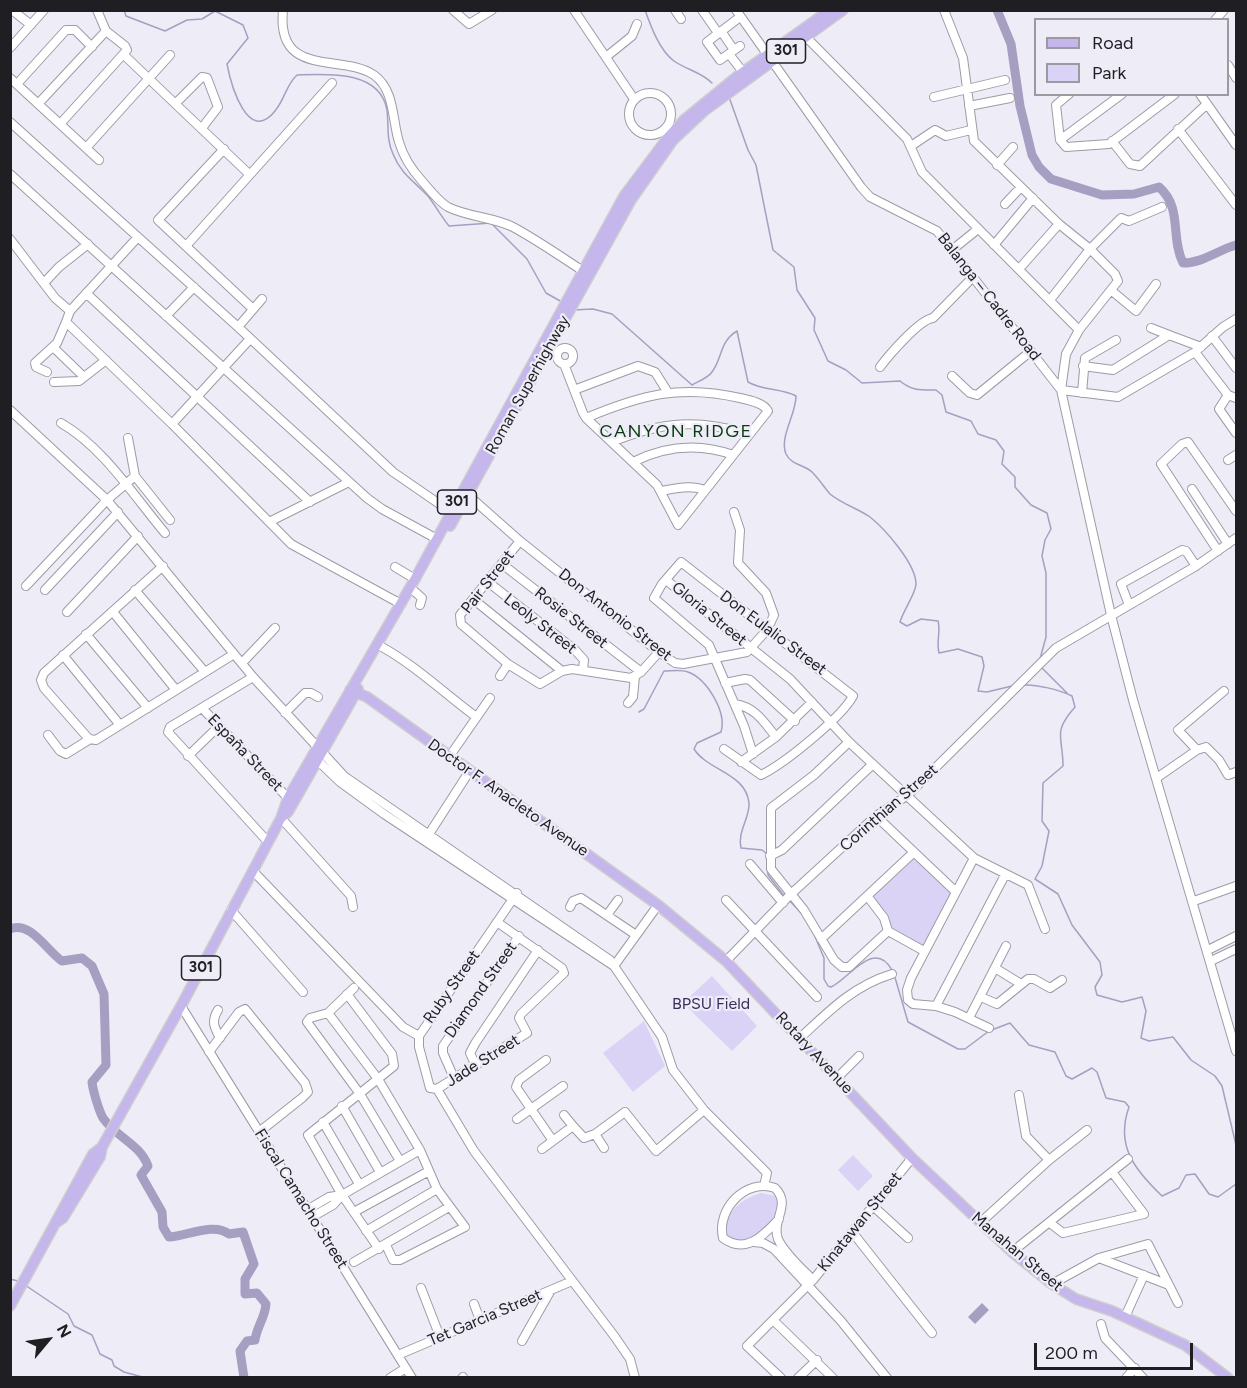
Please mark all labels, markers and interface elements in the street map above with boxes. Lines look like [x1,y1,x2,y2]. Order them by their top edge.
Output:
legend [1034,18,1229,96]
text: Road [1092,32,1133,54]
road number: 301 [766,39,806,63]
text: Park [1092,62,1126,84]
street label: Balanga – Cadre Road [933,229,1045,365]
street label: Roman Superhighway [482,312,574,458]
district label: CANYON RIDGE [599,421,753,443]
road number: 301 [438,490,476,514]
street label: Pair Street [457,546,519,618]
street label: Don Antonio Street [554,565,676,665]
street label: Gloria Street [668,578,750,650]
street label: Rosie Street [530,583,612,653]
street label: Don Eulalio Street [716,587,830,679]
street label: Leoly Street [500,590,580,658]
street label: España Street [203,710,287,796]
street label: Doctor F. Anacleto Avenue [424,735,592,861]
street label: Corinthian Street [836,760,942,856]
street label: Diamond Street [441,938,521,1042]
street label: Ruby Street [420,947,484,1027]
road number: 301 [182,956,220,980]
park label: BPSU Field [672,994,750,1014]
street label: Rotary Avenue [771,1008,857,1098]
street label: Jade Street [443,1031,523,1091]
street label: Fiscal Camacho Street [250,1126,352,1272]
street label: Kinatawan Street [814,1168,906,1276]
street label: Manahan Street [967,1208,1067,1296]
street label: Tet Garcia Street [425,1285,545,1351]
north arrow [18,1310,78,1370]
text: N [53,1321,75,1341]
scale bar [1037,1331,1196,1369]
text: 200 m [1045,1342,1098,1364]

